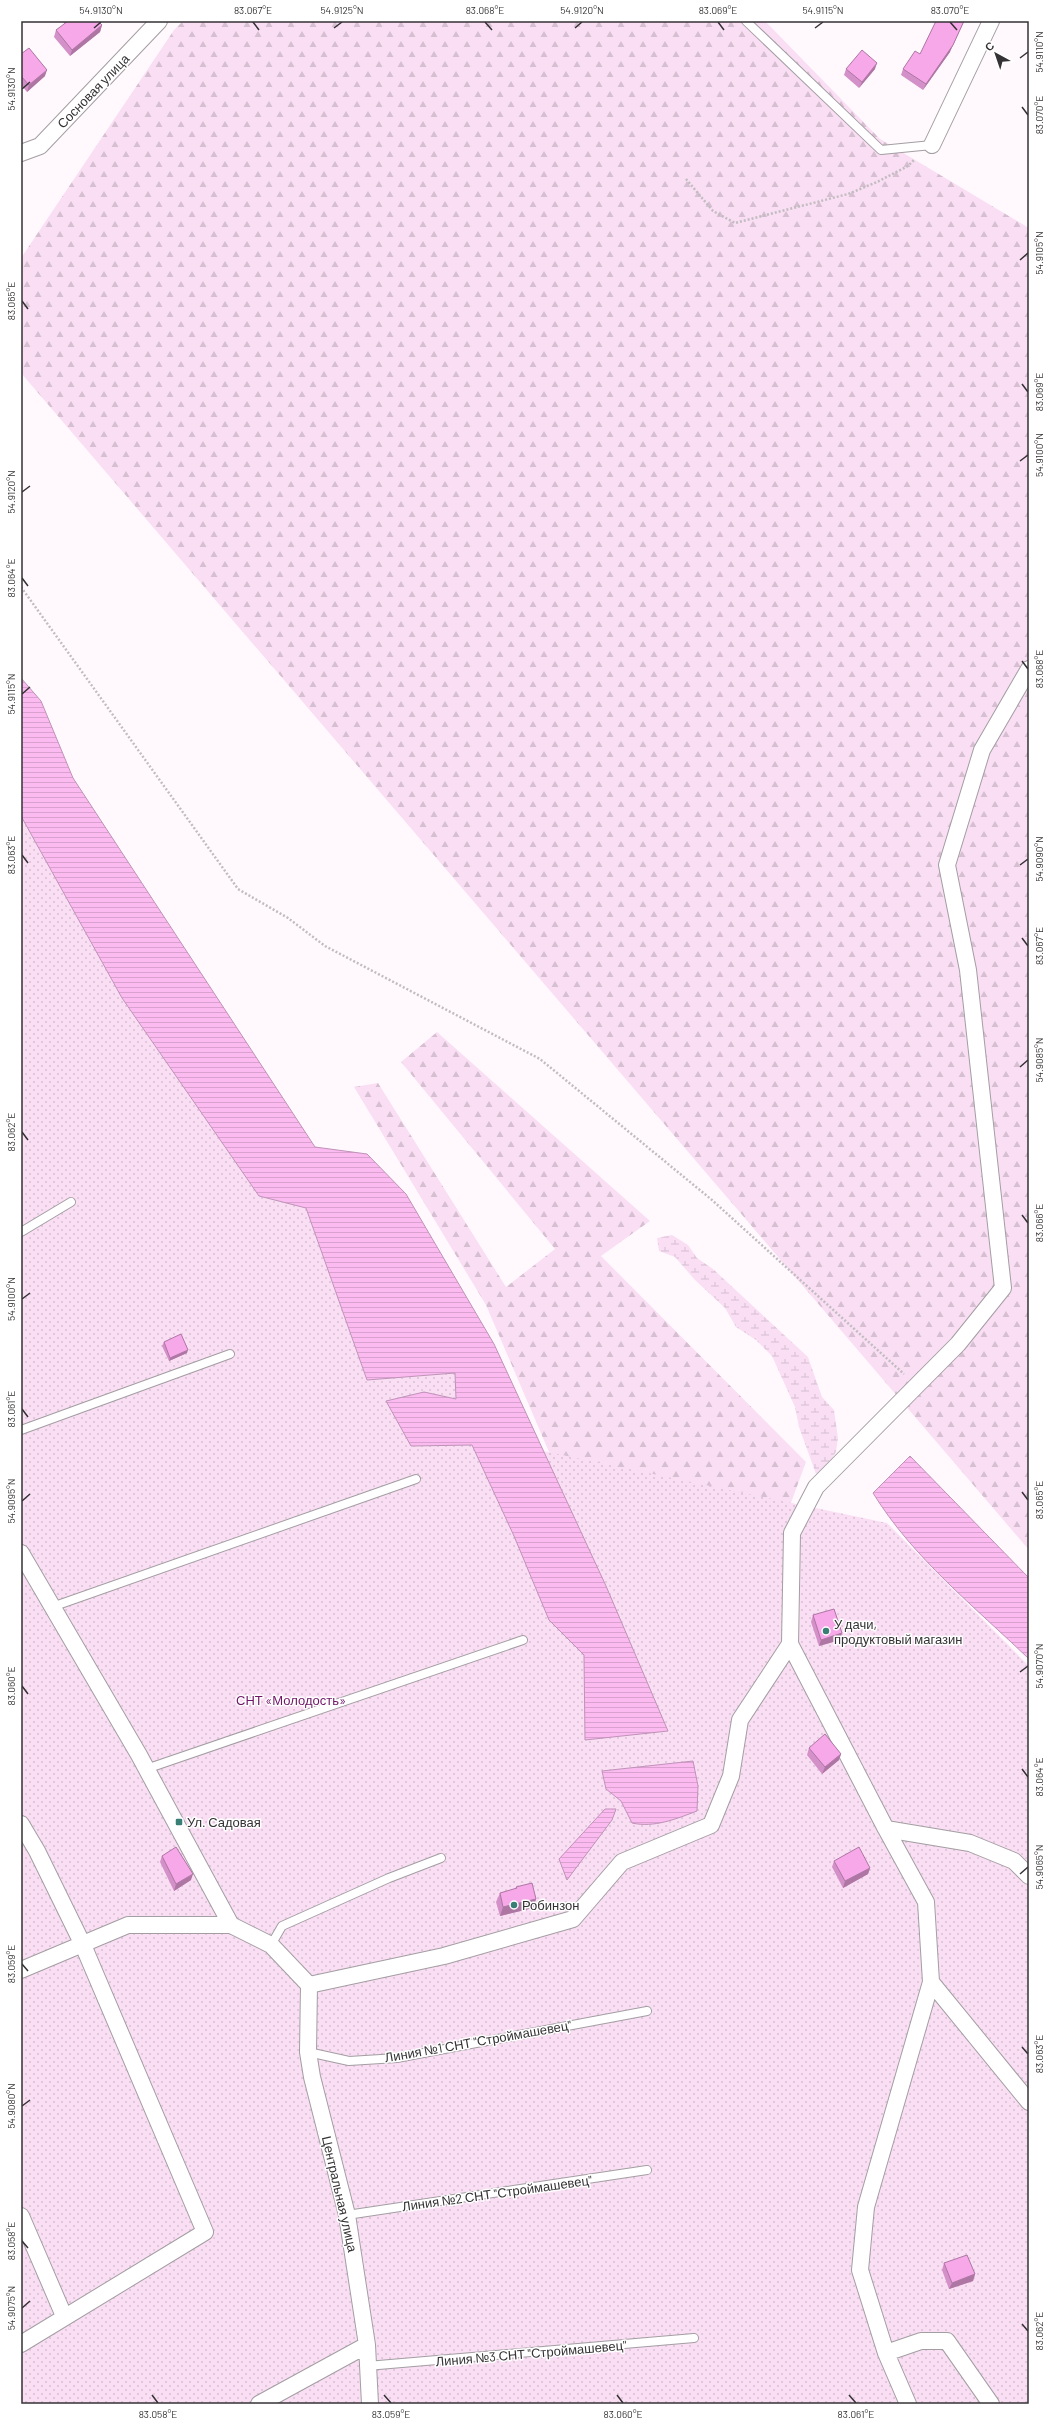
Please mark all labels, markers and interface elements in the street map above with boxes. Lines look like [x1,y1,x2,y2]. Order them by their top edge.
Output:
text: 54.9130°N [79,4,123,16]
text: 83.067°E [234,4,272,16]
text: 54.9125°N [320,4,364,16]
text: 83.068°E [466,4,504,16]
text: 54.9120°N [560,4,604,16]
text: 83.069°E [699,4,737,16]
text: 54.9115°N [802,4,844,16]
text: 83.070°E [931,4,969,16]
text: 54.9110°N [1033,31,1045,73]
north arrow [976,34,1016,74]
text: С [982,38,997,53]
street label: Сосновая улица [54,50,133,131]
text: 54.9130°N [5,67,17,111]
text: 83.070°E [1033,96,1045,134]
text: 54.9105°N [1033,231,1045,275]
text: 83.065°E [5,282,17,320]
text: 83.069°E [1033,373,1045,411]
text: 54.9100°N [1033,433,1045,477]
text: 54.9120°N [5,470,17,514]
text: 83.064°E [5,559,17,597]
text: 83.068°E [1033,650,1045,688]
text: 54.9115°N [5,673,17,715]
text: 83.063°E [5,836,17,874]
text: 54.9090°N [1033,836,1045,882]
text: 83.067°E [1033,927,1045,965]
text: 54.9085°N [1033,1037,1045,1083]
text: 83.062°E [5,1113,17,1151]
text: 83.066°E [1033,1204,1045,1242]
text: 54.9100°N [5,1277,17,1321]
text: 83.061°E [5,1391,17,1427]
text: 54.9095°N [5,1478,17,1524]
text: 83.065°E [1033,1481,1045,1519]
place label: У дачи, продуктовый магазин [834,1616,962,1647]
marker: У дачи, продуктовый магазин [821,1626,831,1636]
text: 54.9070°N [1033,1643,1045,1689]
text: 83.060°E [5,1666,17,1706]
park label: СНТ «Молодость» [236,1692,346,1708]
text: 83.064°E [1033,1758,1045,1796]
place label: Ул. Садовая [187,1814,261,1830]
marker: Ул. Садовая [174,1817,184,1827]
text: 54.9065°N [1033,1844,1045,1890]
place label: Робинзон [522,1897,579,1913]
marker: Робинзон [509,1900,519,1910]
text: 83.059°E [5,1945,17,1983]
street label: Линия №1 СНТ "Строймашевец" [383,2017,573,2065]
text: 83.063°E [1033,2035,1045,2073]
text: 54.9080°N [5,2083,17,2129]
street label: Центральная улица [319,2134,361,2254]
street label: Линия №2 СНТ "Строймашевец" [401,2172,594,2214]
text: 83.058°E [5,2222,17,2260]
text: 54.9075°N [5,2286,17,2330]
text: 83.062°E [1033,2312,1045,2350]
street label: Линия №3 СНТ "Строймашевец" [435,2337,628,2369]
text: 83.058°E [139,2408,177,2420]
text: 83.059°E [372,2408,410,2420]
text: 83.060°E [603,2408,643,2420]
text: 83.061°E [838,2408,874,2420]

